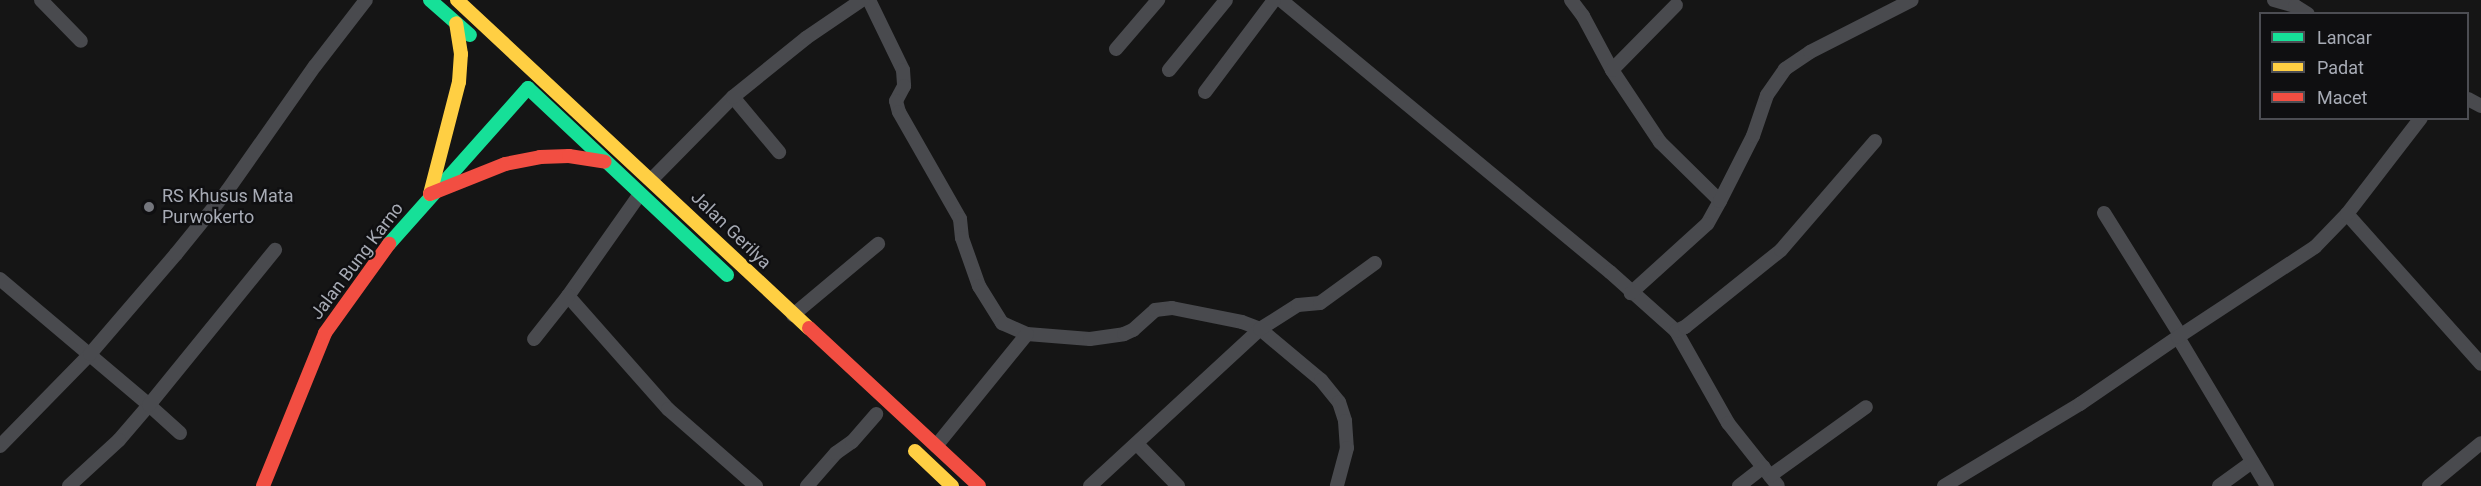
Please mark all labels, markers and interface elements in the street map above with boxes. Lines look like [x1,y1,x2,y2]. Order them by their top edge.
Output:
legend [2259,12,2469,120]
text: Lancar [2317,27,2372,48]
text: Padat [2317,57,2364,78]
text: Macet [2317,87,2367,108]
place label: RS Khusus Mata Purwokerto [162,186,294,228]
street label: Jalan Gerilya [686,186,776,274]
marker: RS Khusus Mata Purwokerto [140,198,158,216]
street label: Jalan Bung Karno [306,198,408,324]

